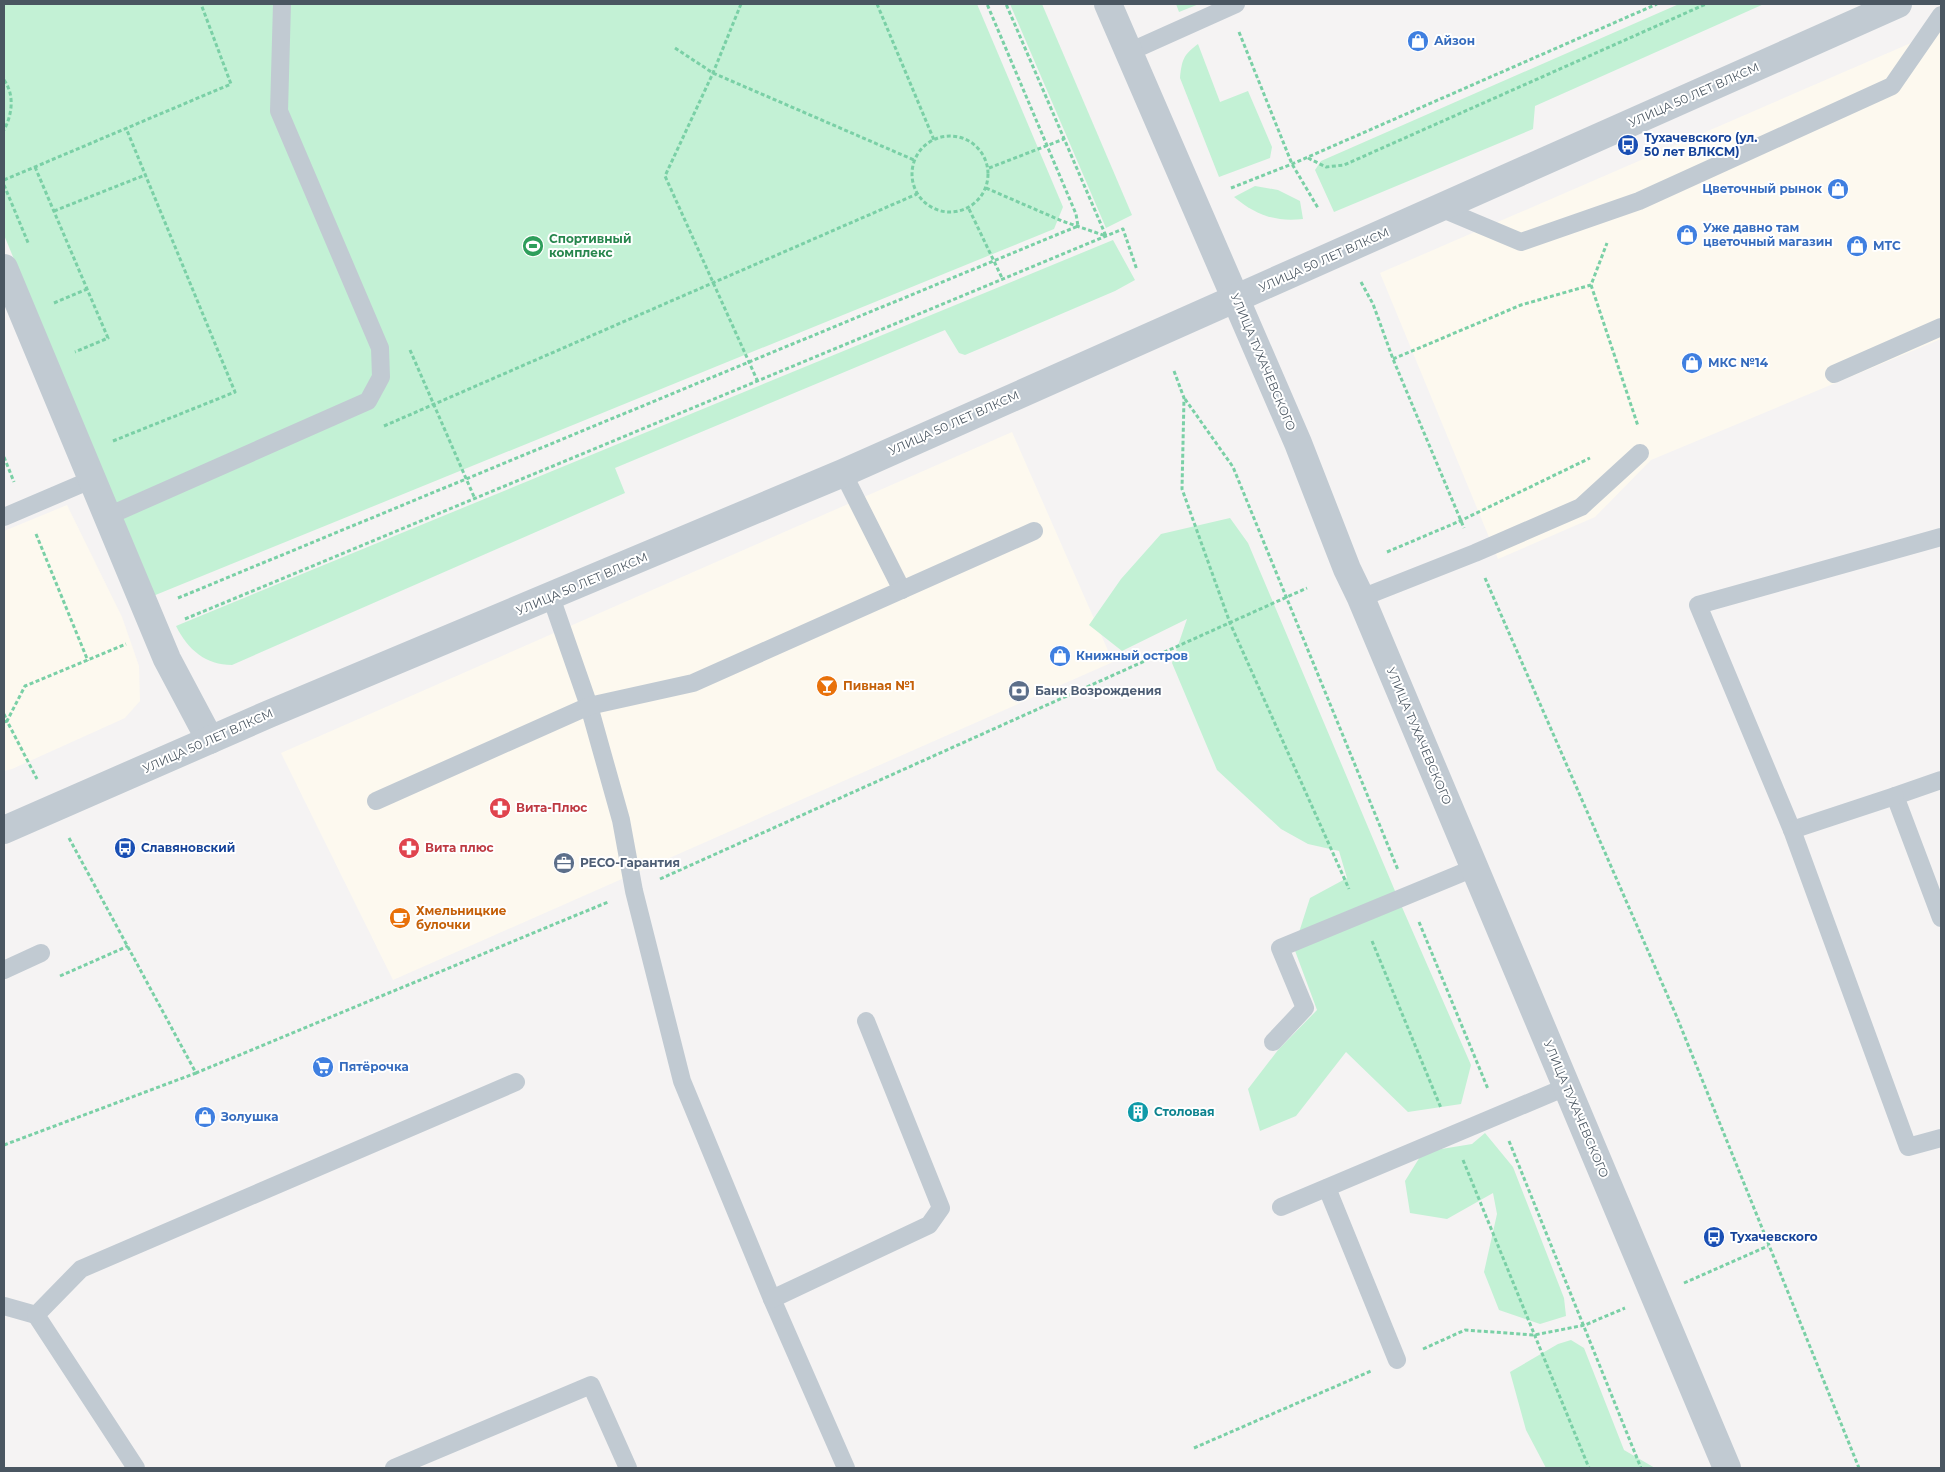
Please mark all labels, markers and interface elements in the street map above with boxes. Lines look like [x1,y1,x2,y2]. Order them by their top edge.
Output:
shop icon: Айзон [1406,29,1430,53]
place label: Айзон [1434,33,1475,48]
street label: УЛИЦА 50 ЛЕТ ВЛКСМ [1626,59,1761,130]
place label: Тухачевского (ул. 50 лет ВЛКСМ) [1644,130,1757,159]
bus stop icon: Тухачевского (ул. 50 лет ВЛКСМ) [1616,133,1640,157]
shop icon: Цветочный рынок [1826,177,1850,201]
place label: Цветочный рынок [1702,181,1822,196]
place label: Уже давно там цветочный магазин [1703,220,1833,249]
shop icon: Уже давно там цветочный магазин [1675,223,1699,247]
street label: УЛИЦА 50 ЛЕТ ВЛКСМ [1256,224,1391,295]
place label: Спортивный комплекс [549,231,631,260]
sports icon: Спортивный комплекс [521,234,545,258]
shop icon: МТС [1845,234,1869,258]
place label: МТС [1873,238,1901,253]
street label: УЛИЦА ТУХАЧЕВСКОГО [1228,291,1299,433]
shop icon: МКС №14 [1680,351,1704,375]
place label: МКС №14 [1708,355,1769,370]
street label: УЛИЦА 50 ЛЕТ ВЛКСМ [886,387,1021,458]
street label: УЛИЦА 50 ЛЕТ ВЛКСМ [514,549,650,618]
shop icon: Книжный остров [1048,644,1072,668]
place label: Книжный остров [1076,648,1188,663]
street label: УЛИЦА ТУХАЧЕВСКОГО [1384,665,1455,807]
bar icon: Пивная №1 [815,674,839,698]
place label: Пивная №1 [843,678,915,693]
bank icon: Банк Возрождения [1007,679,1031,703]
place label: Банк Возрождения [1035,683,1162,698]
street label: УЛИЦА 50 ЛЕТ ВЛКСМ [140,705,275,776]
pharmacy icon: Вита-Плюс [488,796,512,820]
place label: Вита-Плюс [516,800,587,815]
bus stop icon: Славяновский [113,836,137,860]
pharmacy icon: Вита плюс [397,836,421,860]
place label: Славяновский [141,840,235,855]
place label: Вита плюс [425,840,494,855]
office icon: РЕСО-Гарантия [552,851,576,875]
place label: РЕСО-Гарантия [580,855,680,870]
place label: Хмельницкие булочки [416,903,507,932]
cafe icon: Хмельницкие булочки [388,906,412,930]
street label: УЛИЦА ТУХАЧЕВСКОГО [1541,1038,1612,1180]
supermarket icon: Пятёрочка [311,1055,335,1079]
place label: Пятёрочка [339,1059,409,1074]
building icon: Столовая [1126,1100,1150,1124]
place label: Столовая [1154,1104,1215,1119]
shop icon: Золушка [193,1105,217,1129]
place label: Золушка [220,1109,278,1124]
bus stop icon: Тухачевского [1702,1225,1726,1249]
place label: Тухачевского [1730,1229,1818,1244]

